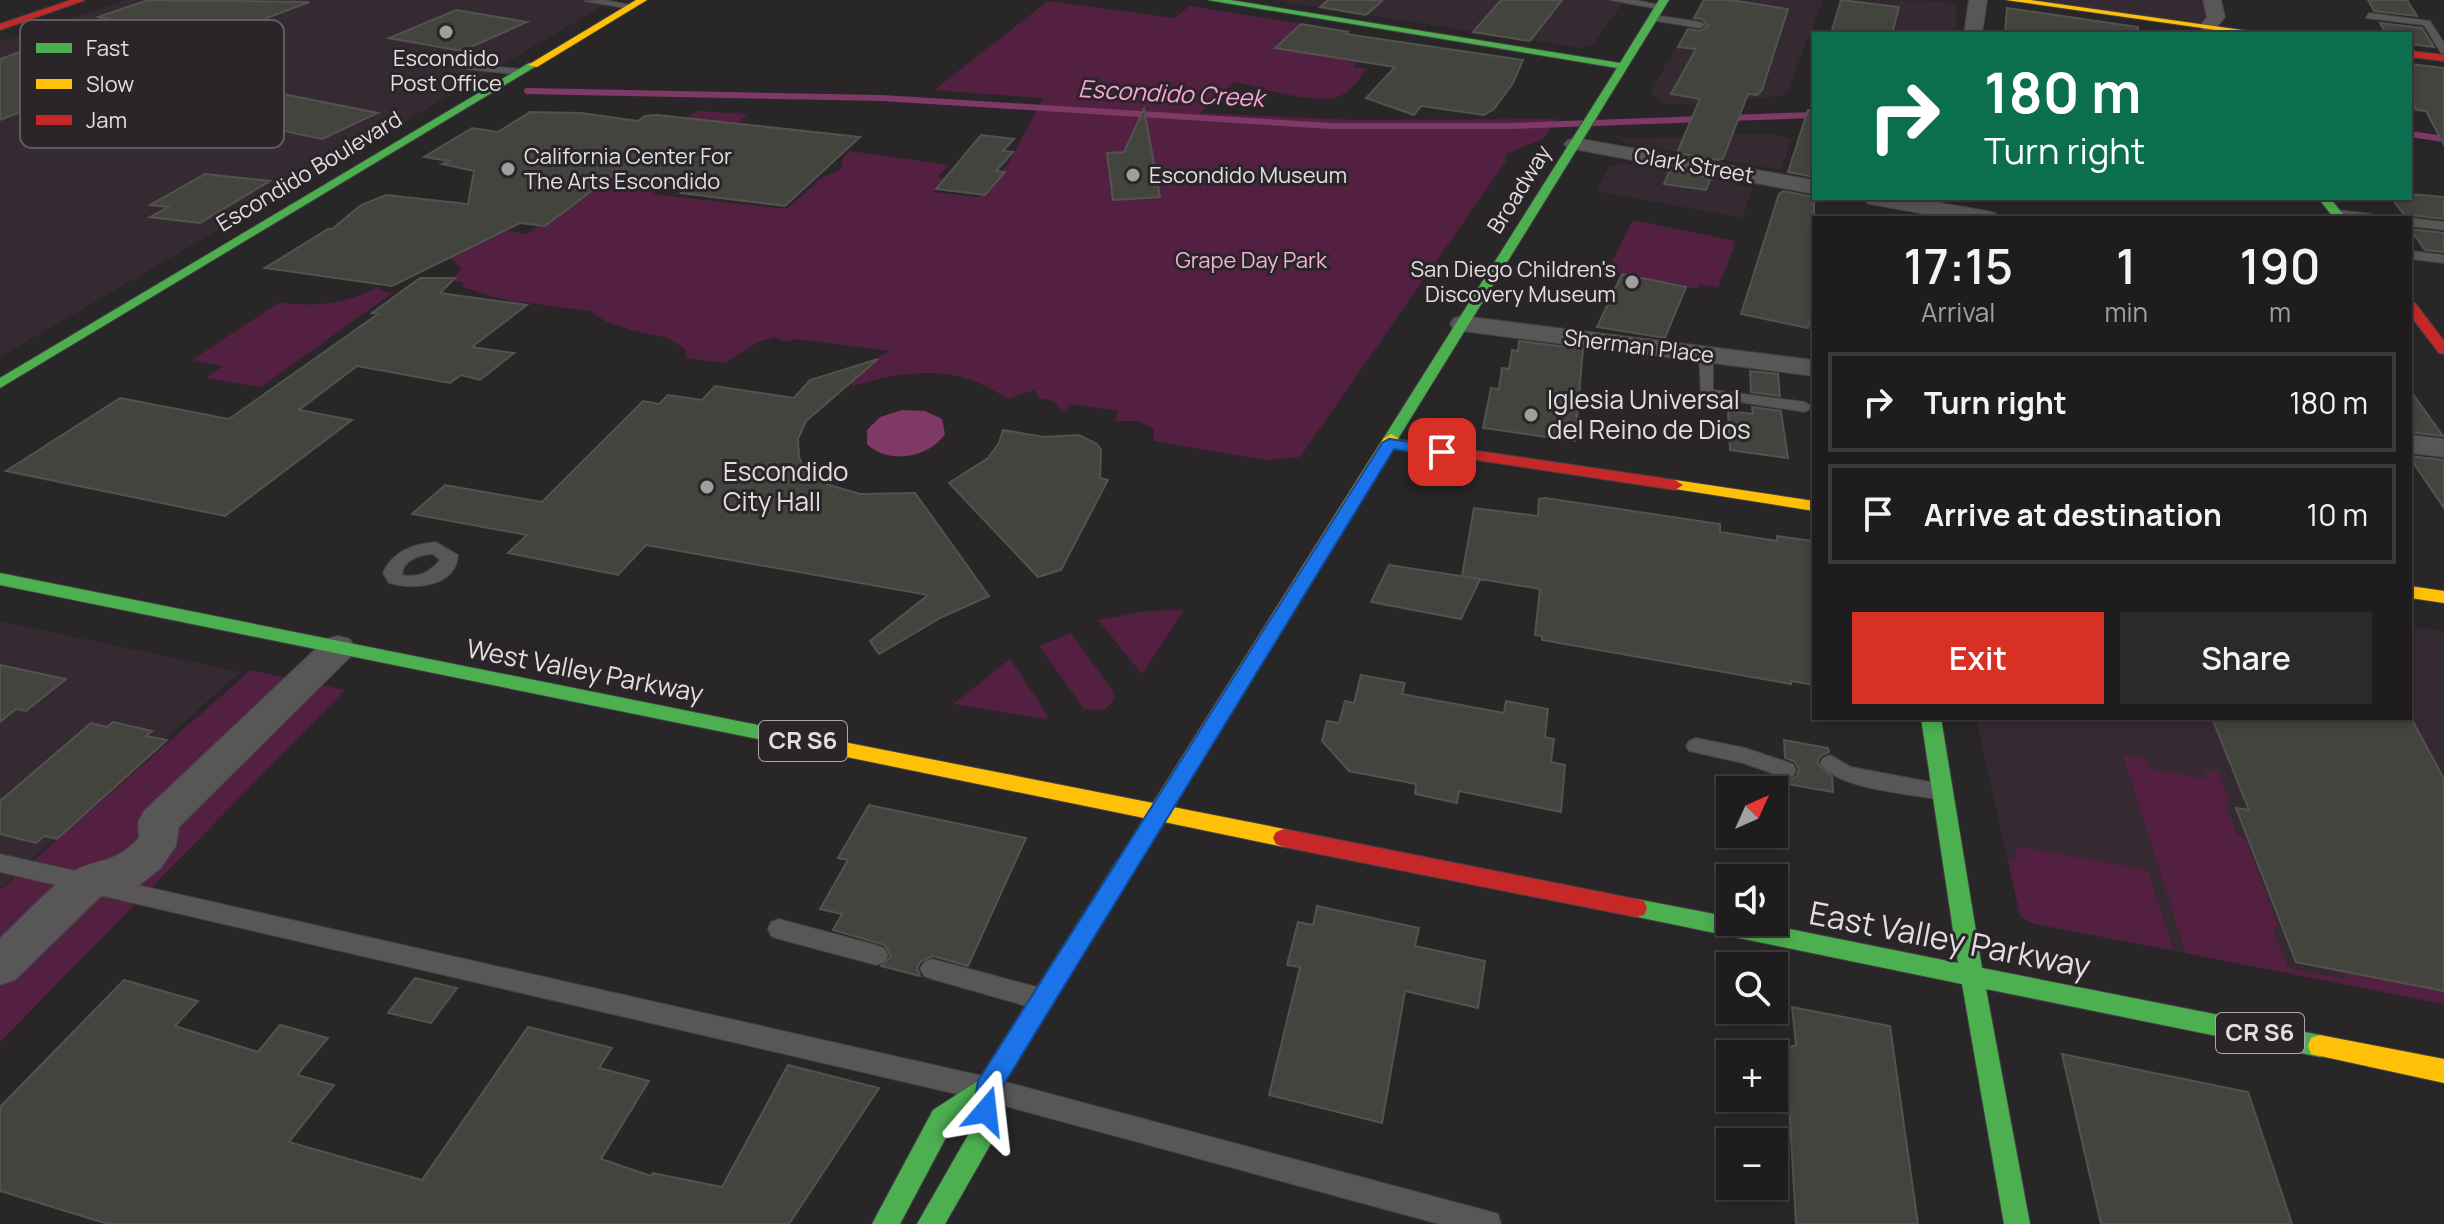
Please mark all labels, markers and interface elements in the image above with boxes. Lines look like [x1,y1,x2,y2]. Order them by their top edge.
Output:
legend [20,20,284,148]
marker: Escondido Post Office [437,23,455,41]
text: Fast [86,33,129,63]
place label: Escondido Post Office [390,43,502,98]
text: 180 m [1984,53,2141,130]
icon: right [1852,64,1956,168]
text: Slow [86,69,134,99]
water label: Escondido Creek [1077,71,1268,114]
street label: Escondido Boulevard [211,104,407,238]
text: Jam [86,105,127,135]
text: Turn right [1984,126,2145,175]
street label: Broadway [1480,139,1558,239]
street label: Clark Street [1632,140,1756,190]
place label: California Center For The Arts Escondido [524,141,732,196]
marker: California Center For The Arts Escondido [499,160,517,178]
place label: Escondido Museum [1149,160,1347,190]
marker: Escondido Museum [1124,166,1142,184]
text: 17:15 [1904,233,2013,298]
text: 1 [2116,233,2136,298]
text: 190 [2240,233,2320,298]
park label: Grape Day Park [1175,245,1328,275]
place label: San Diego Children's Discovery Museum [1411,254,1616,309]
marker: San Diego Children's Discovery Museum [1623,273,1641,291]
text: Arrival [1921,294,1995,330]
text: min [2104,294,2148,330]
text: m [2269,294,2291,330]
street label: Sherman Place [1562,322,1716,370]
icon: right [1856,380,1900,424]
place label: Iglesia Universal del Reino de Dios [1547,381,1751,447]
text: Turn right [1924,382,2067,423]
text: 180 m [2289,382,2368,423]
marker: Iglesia Universal del Reino de Dios [1522,406,1540,424]
pin [1408,418,1476,486]
icon: arrive [1420,430,1464,474]
place label: Escondido City Hall [723,453,848,519]
marker: Escondido City Hall [698,478,716,496]
icon: arrive [1856,492,1900,536]
text: Arrive at destination [1924,494,2222,535]
text: 10 m [2307,494,2368,535]
button: Exit [1852,612,2104,704]
button: Share [2120,612,2372,704]
street label: West Valley Parkway [464,629,707,711]
road number: CR S6 [759,721,847,761]
north arrow [1716,776,1788,848]
map controls [1716,776,1788,1200]
button: sound [1716,864,1788,936]
street label: East Valley Parkway [1806,890,2095,988]
button: search [1716,952,1788,1024]
road number: CR S6 [2216,1013,2304,1053]
button: + [1716,1040,1788,1112]
position arrow [944,1069,1028,1153]
button: − [1716,1128,1788,1200]

